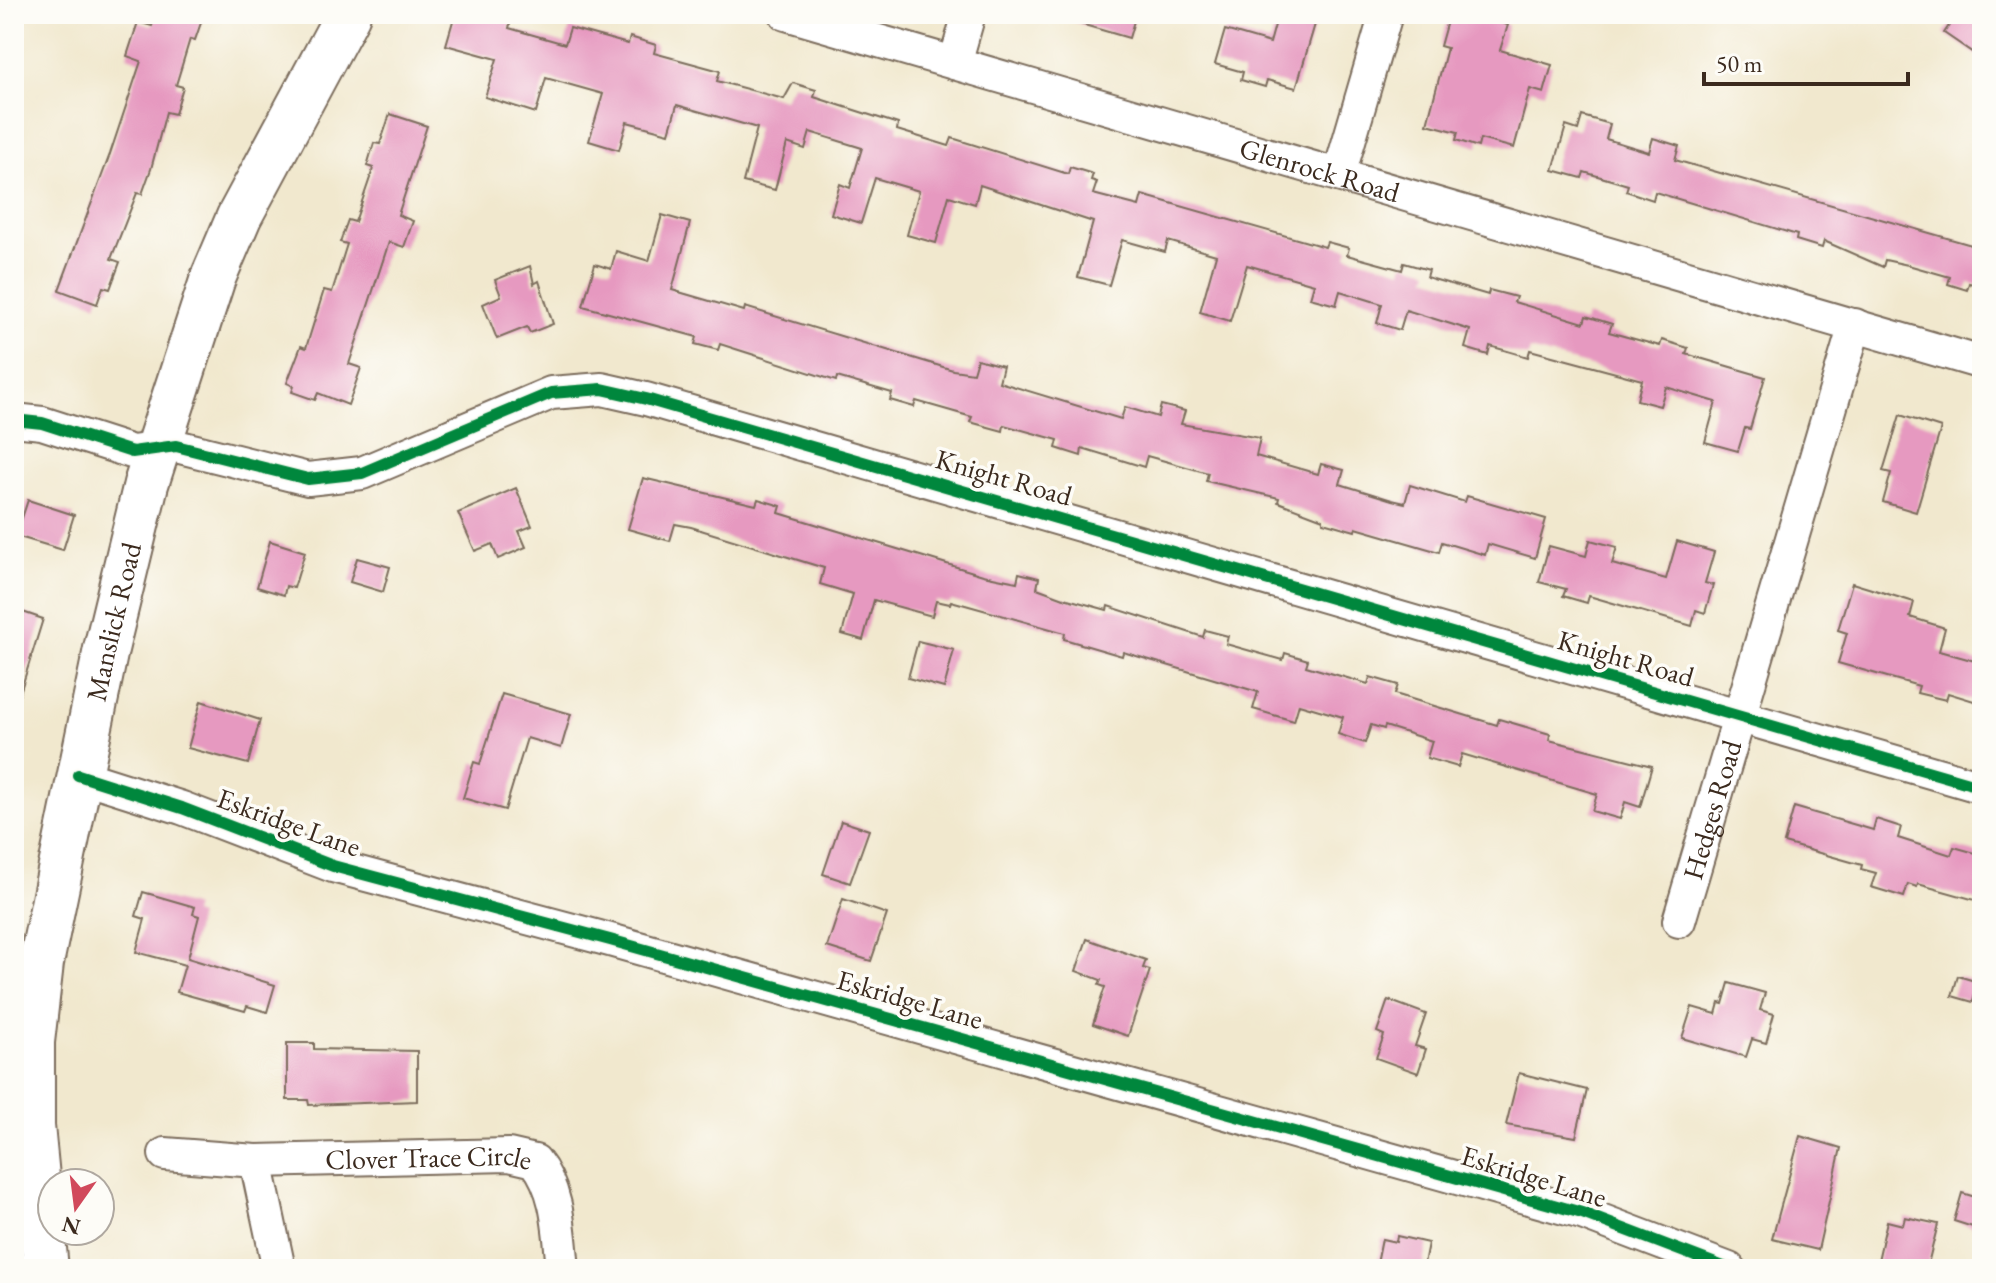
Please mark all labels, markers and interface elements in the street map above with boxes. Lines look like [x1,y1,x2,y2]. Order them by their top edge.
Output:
scale bar [1704,36,1908,86]
text: 50 m [1716,48,1763,79]
street label: Glenrock Road [1236,129,1405,210]
street label: Knight Road [932,440,1077,514]
street label: Manslick Road [78,538,149,704]
street label: Knight Road [1554,621,1699,695]
street label: Hedges Road [1674,735,1750,884]
street label: Eskridge Lane [212,779,366,865]
street label: Eskridge Lane [833,961,987,1037]
street label: Clover Trace Circle [325,1137,536,1178]
street label: Eskridge Lane [1457,1137,1611,1215]
north arrow [36,1167,116,1247]
text: N [59,1210,83,1242]

